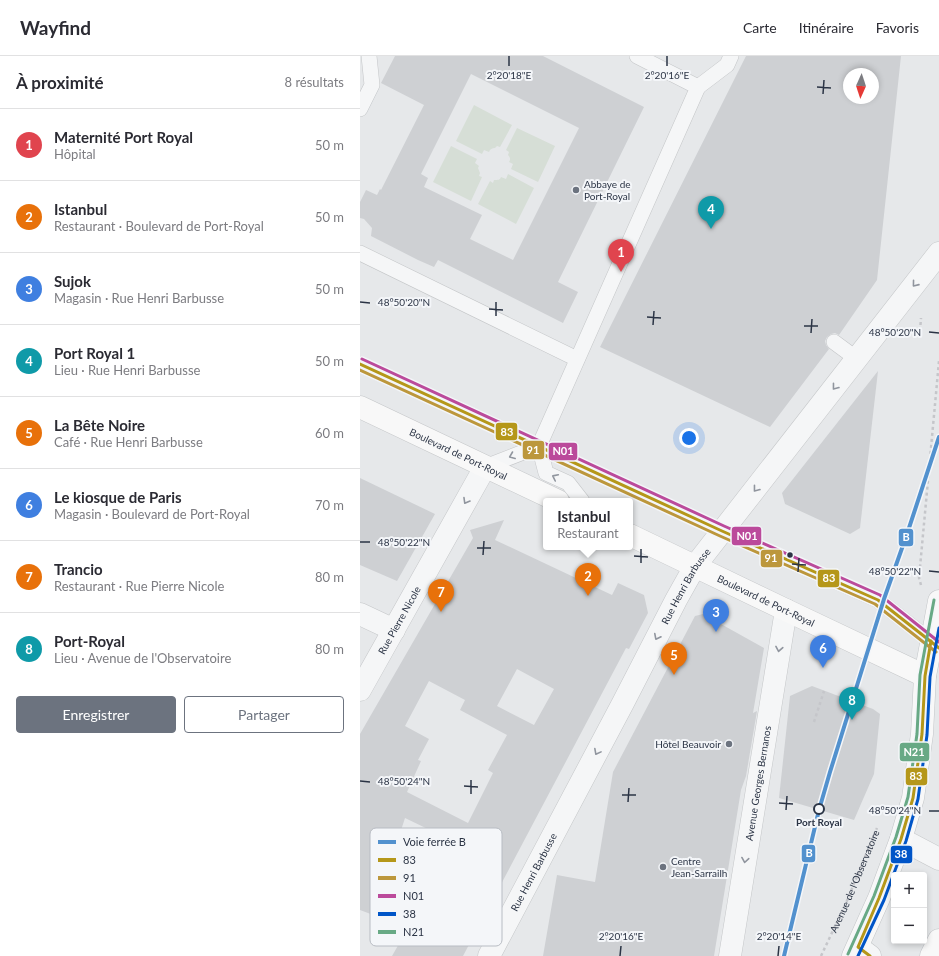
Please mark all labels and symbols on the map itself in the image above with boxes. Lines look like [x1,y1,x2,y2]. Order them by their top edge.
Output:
north arrow [843,68,879,104]
text: 2°20'18"E [487,69,532,81]
text: 2°20'16"E [645,69,690,81]
place label: Abbaye de Port-Royal [584,178,631,202]
marker: Abbaye de Port-Royal [571,185,581,195]
pin: 4 [698,196,724,229]
pin: 1 [608,239,634,272]
one-way arrow [912,279,919,286]
text: 48°50'20"N [378,296,430,308]
text: 48°50'20"N [869,326,921,338]
one-way arrow [833,382,840,389]
line badge: 83 [495,422,518,441]
street label: Boulevard de Port-Royal [408,425,509,482]
text: 83 [501,425,513,438]
your location [679,428,699,448]
line badge: 91 [522,440,545,460]
line badge: N01 [548,442,578,461]
text: 91 [527,443,539,456]
text: N01 [552,444,574,457]
one-way arrow [509,452,516,460]
one-way arrow [551,474,559,482]
one-way arrow [753,485,760,492]
one-way arrow [464,497,471,504]
line badge: N01 [731,526,762,546]
line badge: B [898,528,914,547]
text: N01 [736,529,758,542]
text: B [902,530,910,543]
text: 48°50'22"N [378,536,430,548]
street label: Rue Henri Barbusse [659,546,713,626]
line badge: 91 [760,549,783,568]
unlabelled marker [785,550,795,560]
text: 91 [765,551,777,564]
pin: 2 [575,563,601,596]
text: 48°50'22"N [869,565,921,577]
line badge: 83 [817,569,840,588]
text: 83 [823,571,835,584]
street label: Boulevard de Port-Royal [715,572,817,629]
pin: 7 [428,579,454,612]
street label: Rue Pierre Nicole [375,584,423,656]
pin: 3 [703,599,729,632]
one-way arrow [654,633,662,640]
pin: 6 [810,635,836,668]
pin: 5 [661,642,687,675]
one-way arrow [775,646,784,652]
pin: 8 [839,687,865,720]
street label: Avenue Georges Bernanos [743,725,773,842]
place label: Hôtel Beauvoir [655,738,721,750]
marker: Hôtel Beauvoir [724,739,734,749]
line badge: N21 [899,742,930,762]
text: N21 [903,745,925,758]
one-way arrow [594,748,602,756]
line badge: 83 [905,767,928,786]
text: 83 [910,769,922,782]
text: 48°50'24"N [378,775,430,787]
marker: Port Royal [813,803,825,815]
text: 48°50'24"N [869,804,921,816]
place label: Port Royal [796,816,842,828]
legend [370,828,502,946]
street label: Avenue de l'Observatoire [827,828,882,934]
street label: Rue Henri Barbusse [508,831,559,913]
text: Voie ferrée B [403,835,466,848]
line badge: B [801,844,816,863]
line badge: 38 [890,845,913,864]
text: B [805,846,813,859]
text: 38 [895,847,907,860]
text: 83 [403,853,416,866]
place label: Centre Jean-Sarrailh [671,855,727,879]
one-way arrow [741,857,750,863]
marker: Centre Jean-Sarrailh [658,862,668,872]
text: 91 [403,871,416,884]
text: N01 [403,889,424,902]
text: 38 [403,907,416,920]
text: N21 [403,925,424,938]
text: 2°20'16"E [599,930,644,942]
text: 2°20'14"E [757,930,802,942]

